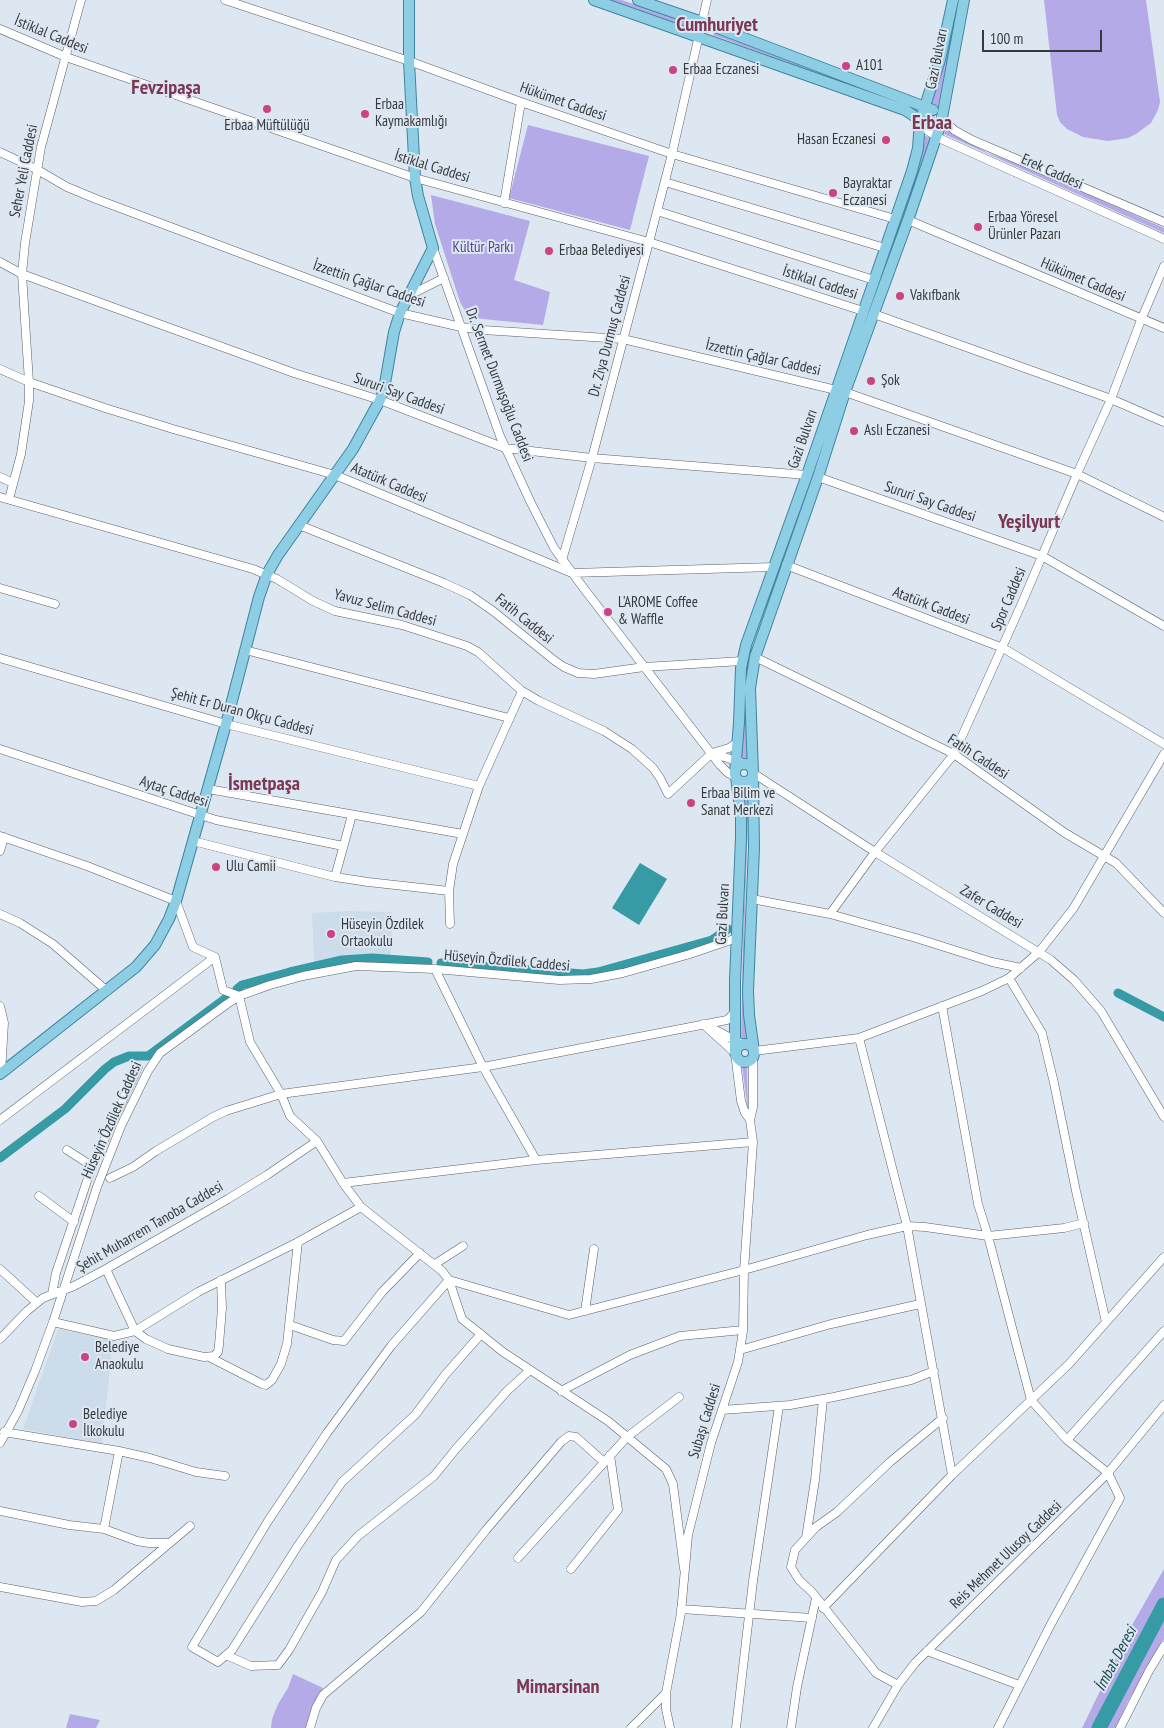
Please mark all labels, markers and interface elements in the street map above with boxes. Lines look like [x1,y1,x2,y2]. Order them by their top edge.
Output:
street label: İstiklal Caddesi [11,12,91,58]
district label: Cumhuriyet [676,13,758,37]
scale bar [984,20,1104,52]
street label: Gazi Bulvarı [922,27,952,91]
text: 100 m [990,29,1023,48]
place label: A101 [856,57,883,75]
marker: A101 [840,60,852,72]
place label: Erbaa Eczanesi [683,61,759,79]
marker: Erbaa Eczanesi [667,64,679,76]
district label: Fevzipaşa [131,76,201,100]
street label: Hükümet Caddesi [517,79,609,125]
place label: Erbaa Kaymakamlığı [375,96,448,131]
marker: Erbaa Müftülüğü [261,103,273,115]
marker: Erbaa Kaymakamlığı [359,108,371,120]
district label: Erbaa [912,111,952,135]
place label: Erbaa Müftülüğü [224,117,310,135]
street label: Seher Yeli Caddesi [6,123,42,219]
place label: Hasan Eczanesi [797,131,876,149]
marker: Hasan Eczanesi [880,134,892,146]
street label: İstiklal Caddesi [392,147,472,187]
street label: Erek Caddesi [1018,150,1086,194]
place label: Bayraktar Eczanesi [843,175,892,210]
marker: Bayraktar Eczanesi [827,187,839,199]
place label: Erbaa Yöresel Ürünler Pazarı [988,209,1061,244]
marker: Erbaa Yöresel Ürünler Pazarı [972,221,984,233]
park label: Kültür Parkı [453,239,513,257]
place label: Erbaa Belediyesi [559,242,644,260]
marker: Erbaa Belediyesi [543,245,555,257]
street label: Hükümet Caddesi [1038,254,1128,306]
street label: İzzettin Çağlar Caddesi [310,256,428,312]
street label: İstiklal Caddesi [780,262,860,304]
street label: Dr. Ziya Durmuş Caddesi [585,273,635,399]
place label: Vakıfbank [910,287,960,305]
marker: Vakıfbank [894,290,906,302]
street label: Dr. Sermet Durmuşoğlu Caddesi [461,306,537,464]
street label: İzzettin Çağlar Caddesi [704,336,822,380]
street label: Sururi Say Caddesi [351,369,447,419]
place label: Şok [881,372,900,390]
marker: Şok [865,375,877,387]
street label: Gazi Bulvarı [784,407,822,471]
place label: Aslı Eczanesi [864,422,930,440]
marker: Aslı Eczanesi [848,425,860,437]
street label: Atatürk Caddesi [348,459,430,507]
street label: Sururi Say Caddesi [882,478,978,526]
district label: Yeşilyurt [998,510,1060,534]
street label: Spor Caddesi [988,565,1030,633]
street label: Atatürk Caddesi [890,583,972,629]
street label: Yavuz Selim Caddesi [332,586,438,630]
street label: Fatih Caddesi [491,590,557,648]
place label: L'AROME Coffee & Waffle [618,594,698,629]
marker: L'AROME Coffee & Waffle [602,606,614,618]
street label: Şehit Er Duran Okçu Caddesi [169,684,315,740]
street label: Fatih Caddesi [944,731,1012,783]
street label: Aytaç Caddesi [137,772,211,812]
district label: İsmetpaşa [228,772,300,796]
place label: Erbaa Bilim ve Sanat Merkezi [701,785,775,820]
marker: Erbaa Bilim ve Sanat Merkezi [685,797,697,809]
place label: Ulu Camii [226,858,276,876]
marker: Ulu Camii [210,861,222,873]
street label: Zafer Caddesi [956,881,1026,933]
street label: Gazi Bulvarı [712,883,734,945]
place label: Hüseyin Özdilek Ortaokulu [341,916,424,951]
marker: Hüseyin Özdilek Ortaokulu [325,928,337,940]
street label: Hüseyin Özdilek Caddesi [443,947,571,975]
street label: Hüseyin Özdilek Caddesi [78,1059,146,1181]
street label: Şehit Muharrem Tanoba Caddesi [74,1178,226,1276]
place label: Belediye Anaokulu [95,1339,143,1374]
marker: Belediye Anaokulu [79,1351,91,1363]
street label: Subaşı Caddesi [685,1381,725,1461]
place label: Belediye İlkokulu [83,1406,128,1441]
marker: Belediye İlkokulu [67,1418,79,1430]
street label: Reis Mehmet Ulusoy Caddesi [946,1497,1066,1613]
water label: İmbat Deresi [1091,1624,1141,1694]
district label: Mimarsinan [517,1675,599,1699]

